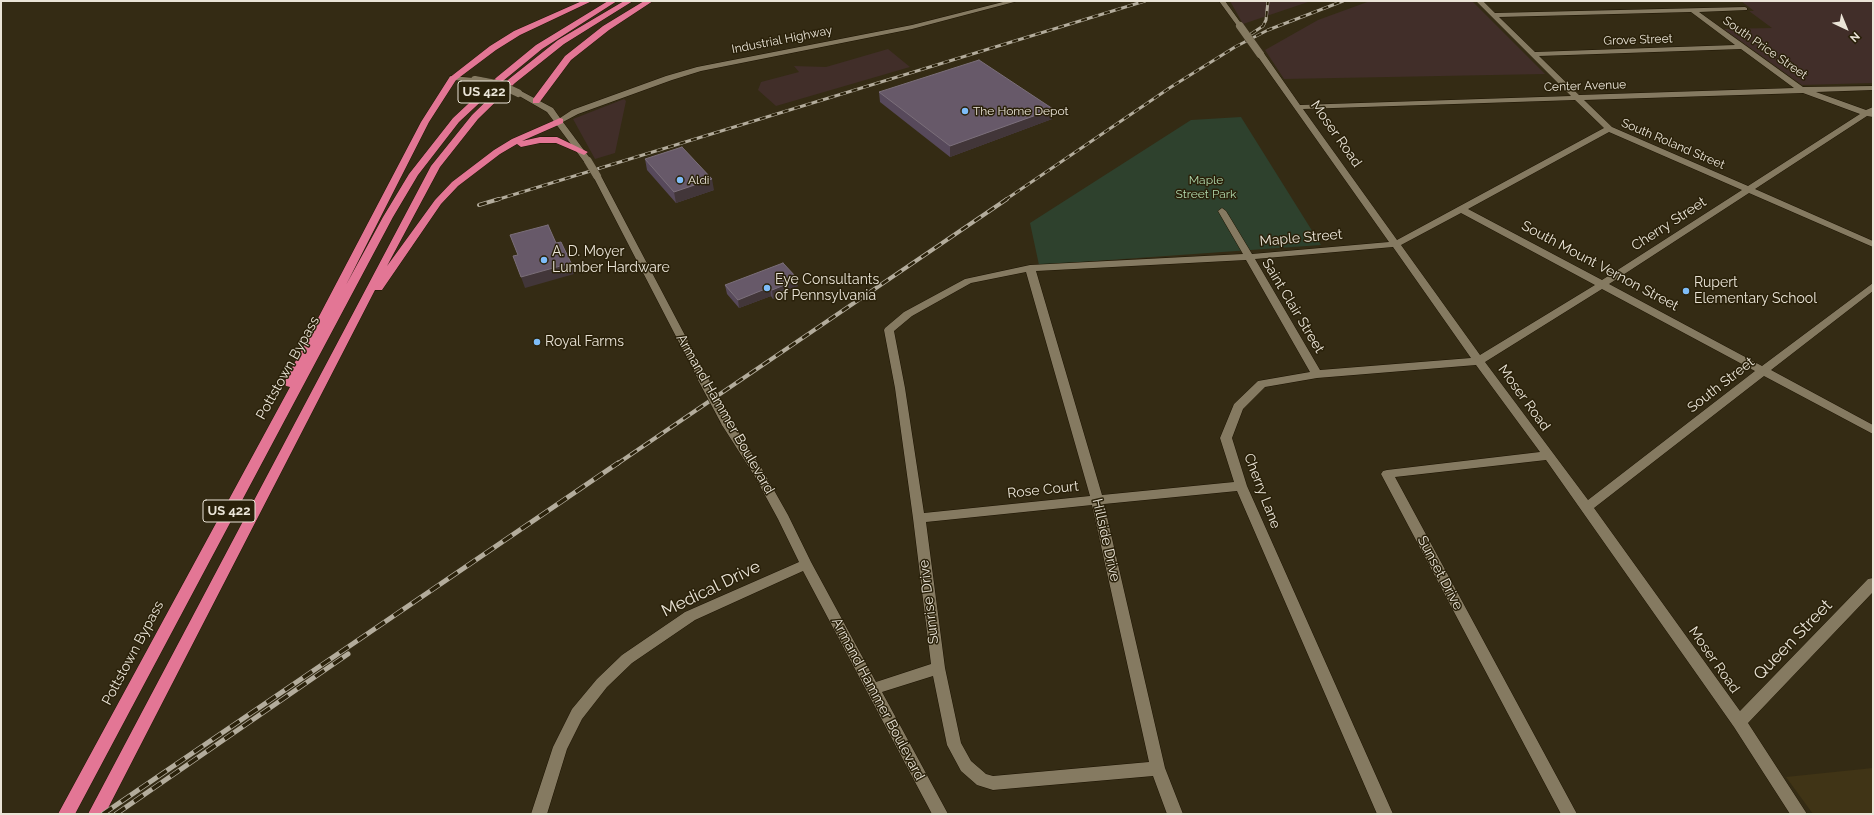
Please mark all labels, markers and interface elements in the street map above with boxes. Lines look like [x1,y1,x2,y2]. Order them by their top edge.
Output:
north arrow [1826,8,1866,48]
street label: South Price Street [1720,13,1810,83]
street label: Industrial Highway [730,23,834,57]
text: N [1847,29,1862,45]
street label: Grove Street [1603,32,1673,48]
street label: Center Avenue [1543,77,1627,95]
road number: US 422 [458,81,510,103]
street label: Moser Road [1307,97,1365,171]
place label: The Home Depot [973,104,1069,118]
marker: The Home Depot [960,106,970,116]
street label: South Roland Street [1619,116,1727,172]
place label: Aldi [688,173,709,187]
park label: Maple Street Park [1176,173,1236,201]
marker: Aldi [675,175,685,185]
street label: Cherry Street [1628,194,1710,254]
street label: South Mount Vernon Street [1519,217,1681,315]
street label: Maple Street [1259,226,1343,250]
place label: A. D. Moyer Lumber Hardware [552,244,670,276]
marker: A. D. Moyer Lumber Hardware [539,255,549,265]
street label: Saint Clair Street [1258,256,1328,356]
place label: Eye Consultants of Pennsylvania [775,272,879,304]
place label: Rupert Elementary School [1694,275,1817,308]
marker: Eye Consultants of Pennsylvania [762,283,772,293]
marker: Rupert Elementary School [1681,286,1691,296]
street label: Pottstown Bypass [253,314,323,422]
street label: Armand Hammer Boulevard [672,331,778,497]
place label: Royal Farms [545,334,624,350]
marker: Royal Farms [532,337,542,347]
street label: South Street [1684,354,1758,416]
street label: Moser Road [1494,362,1554,434]
street label: Cherry Lane [1240,451,1284,531]
street label: Rose Court [1006,478,1080,502]
street label: Hillside Drive [1088,497,1124,583]
road number: US 422 [203,500,255,522]
street label: Sunset Drive [1413,533,1467,613]
street label: Medical Drive [658,556,764,622]
street label: Sunrise Drive [915,559,943,645]
street label: Queen Street [1749,595,1837,685]
street label: Pottstown Bypass [99,598,167,708]
street label: Armand Hammer Boulevard [828,615,928,783]
street label: Moser Road [1685,623,1743,697]

